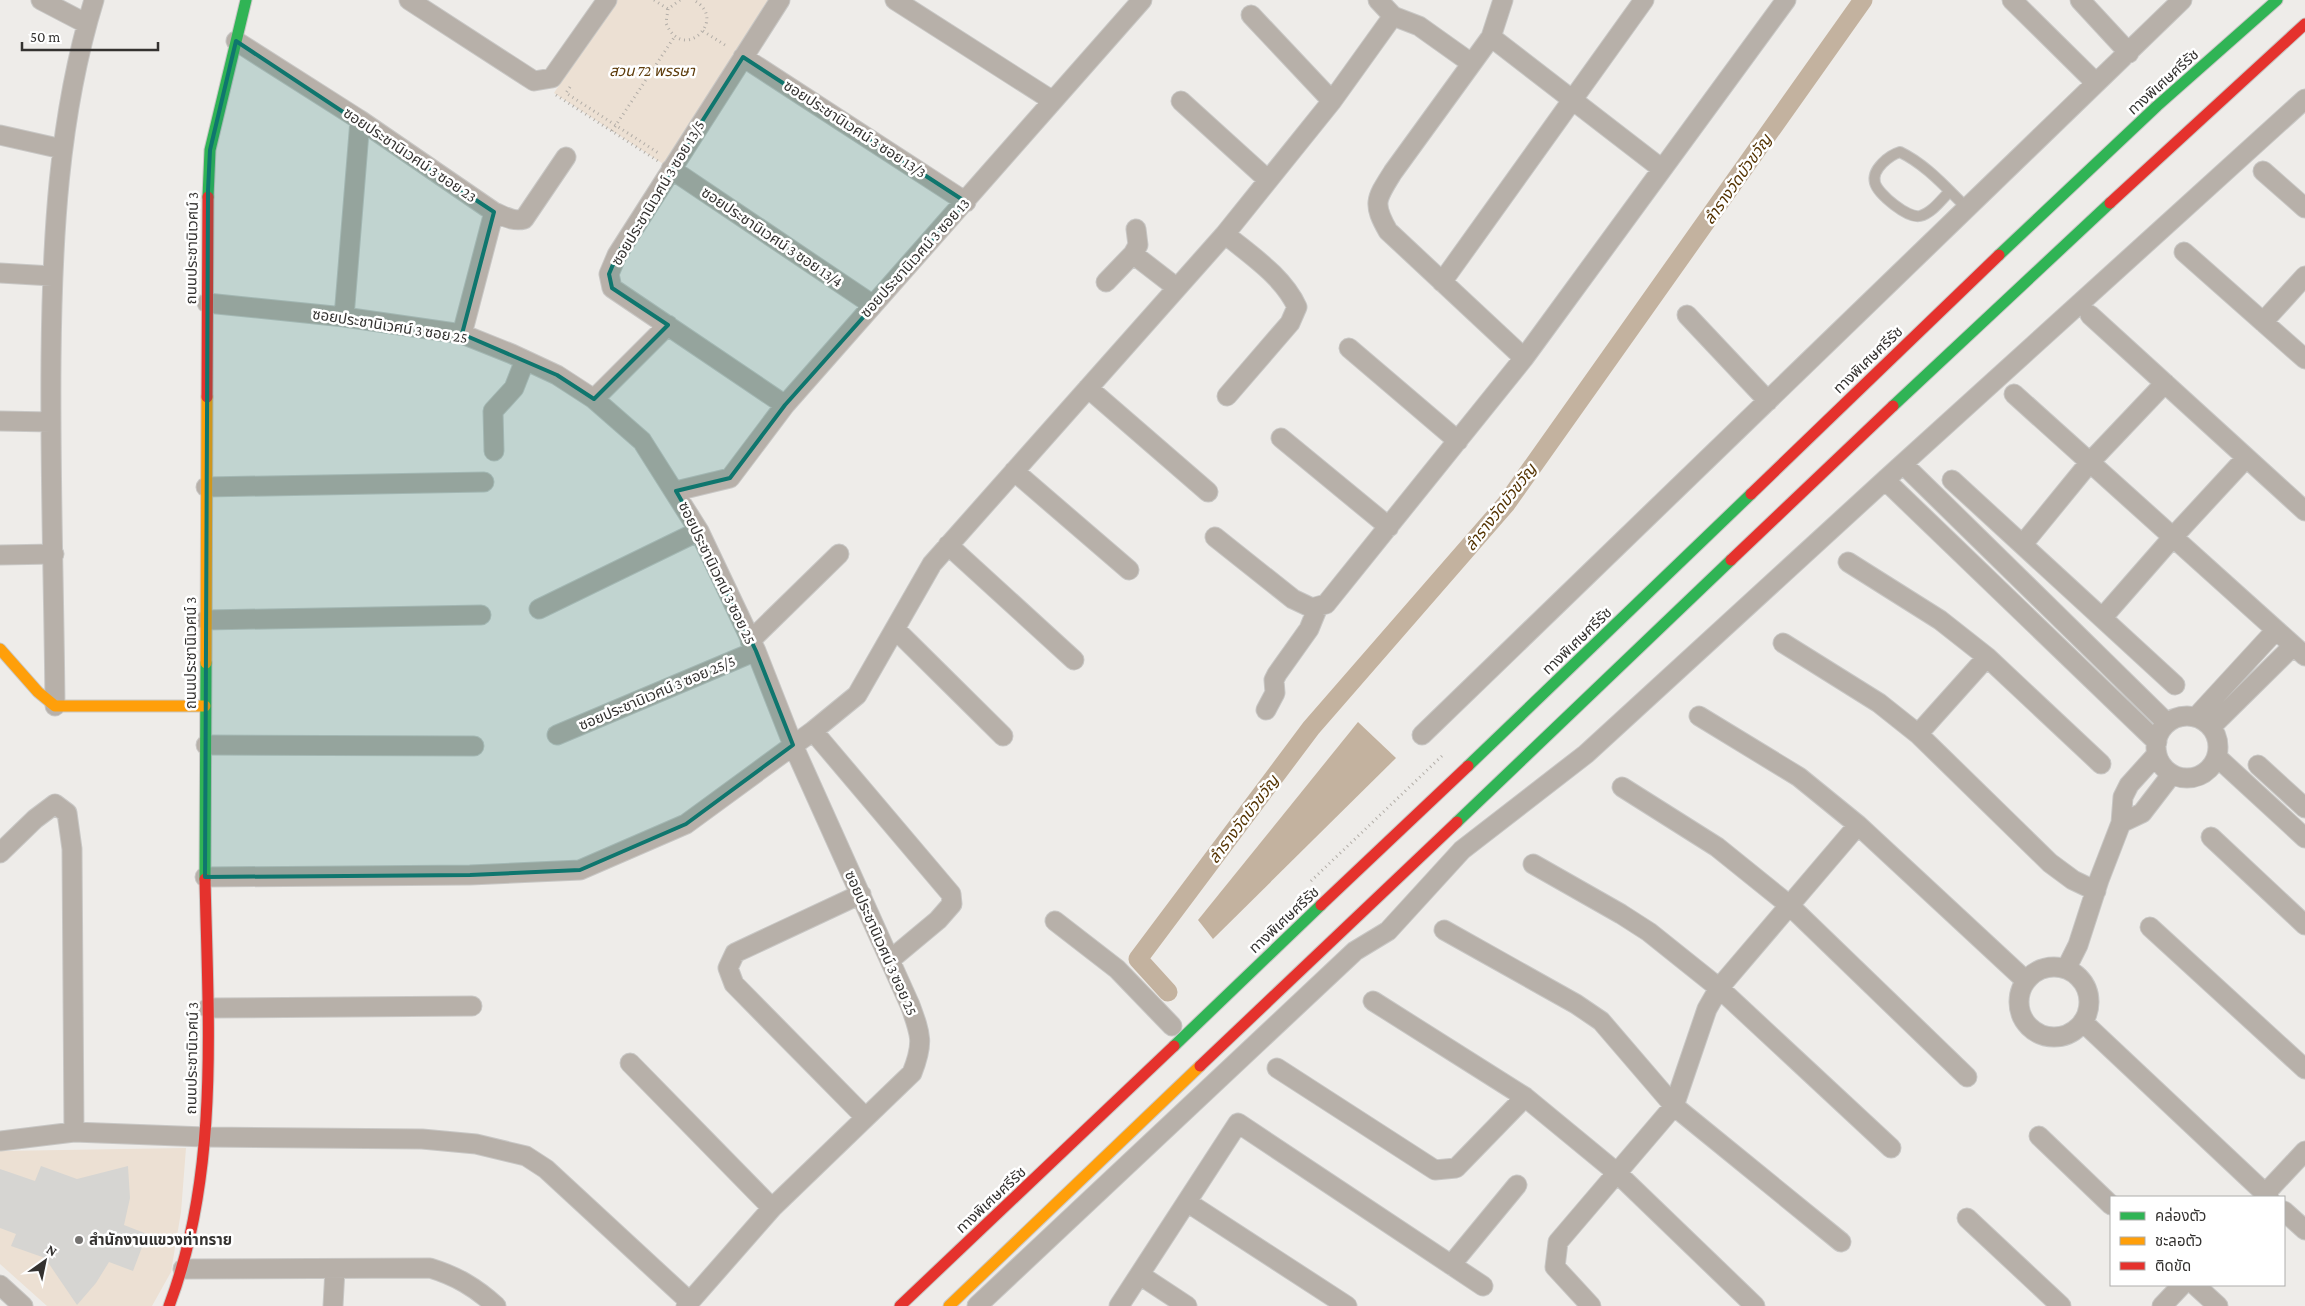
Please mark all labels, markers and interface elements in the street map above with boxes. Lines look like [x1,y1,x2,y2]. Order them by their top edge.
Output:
scale bar [22,20,159,52]
text: 50 m [30,29,60,45]
street label: ทางพิเศษศรีรัช [2124,46,2202,118]
park label: สวน 72 พรรษา [609,63,696,79]
street label: ซอยประชานิเวศน์ 3 ซอย 13/3 [781,77,929,181]
street label: ซอยประชานิเวศน์ 3 ซอย 23 [341,105,479,205]
street label: ซอยประชานิเวศน์ 3 ซอย 13/5 [608,118,708,268]
water label: ลำรางวัดบัวขวัญ [1700,130,1775,227]
street label: ซอยประชานิเวศน์ 3 ซอย 13/4 [699,184,845,290]
street label: ถนนประชานิเวศน์ 3 [183,192,201,304]
street label: ซอยประชานิเวศน์ 3 ซอย 13 [857,195,973,321]
street label: ซอยประชานิเวศน์ 3 ซอย 25 [311,306,469,346]
street label: ทางพิเศษศรีรัช [1830,323,1906,397]
water label: ลำรางวัดบัวขวัญ [1461,460,1540,554]
street label: ซอยประชานิเวศน์ 3 ซอย 25 [675,499,759,647]
street label: ถนนประชานิเวศน์ 3 [183,597,199,709]
street label: ทางพิเศษศรีรัช [1539,604,1615,678]
street label: ซอยประชานิเวศน์ 3 ซอย 25/5 [576,653,738,733]
water label: ลำรางวัดบัวขวัญ [1205,771,1283,866]
street label: ซอยประชานิเวศน์ 3 ซอย 25 [842,868,920,1018]
street label: ทางพิเศษศรีรัช [1246,884,1322,956]
street label: ถนนประชานิเวศน์ 3 [183,1002,201,1114]
street label: ทางพิเศษศรีรัช [953,1164,1029,1236]
legend [2110,1196,2285,1286]
text: คล่องตัว [2155,1207,2206,1224]
place label: สำนักงานแขวงท่าทราย [89,1231,232,1248]
text: ชะลอตัว [2155,1233,2202,1249]
marker: สำนักงานแขวงท่าทราย [73,1234,85,1246]
north arrow [20,1236,70,1286]
text: N [44,1241,61,1260]
text: ติดขัด [2155,1258,2191,1274]

